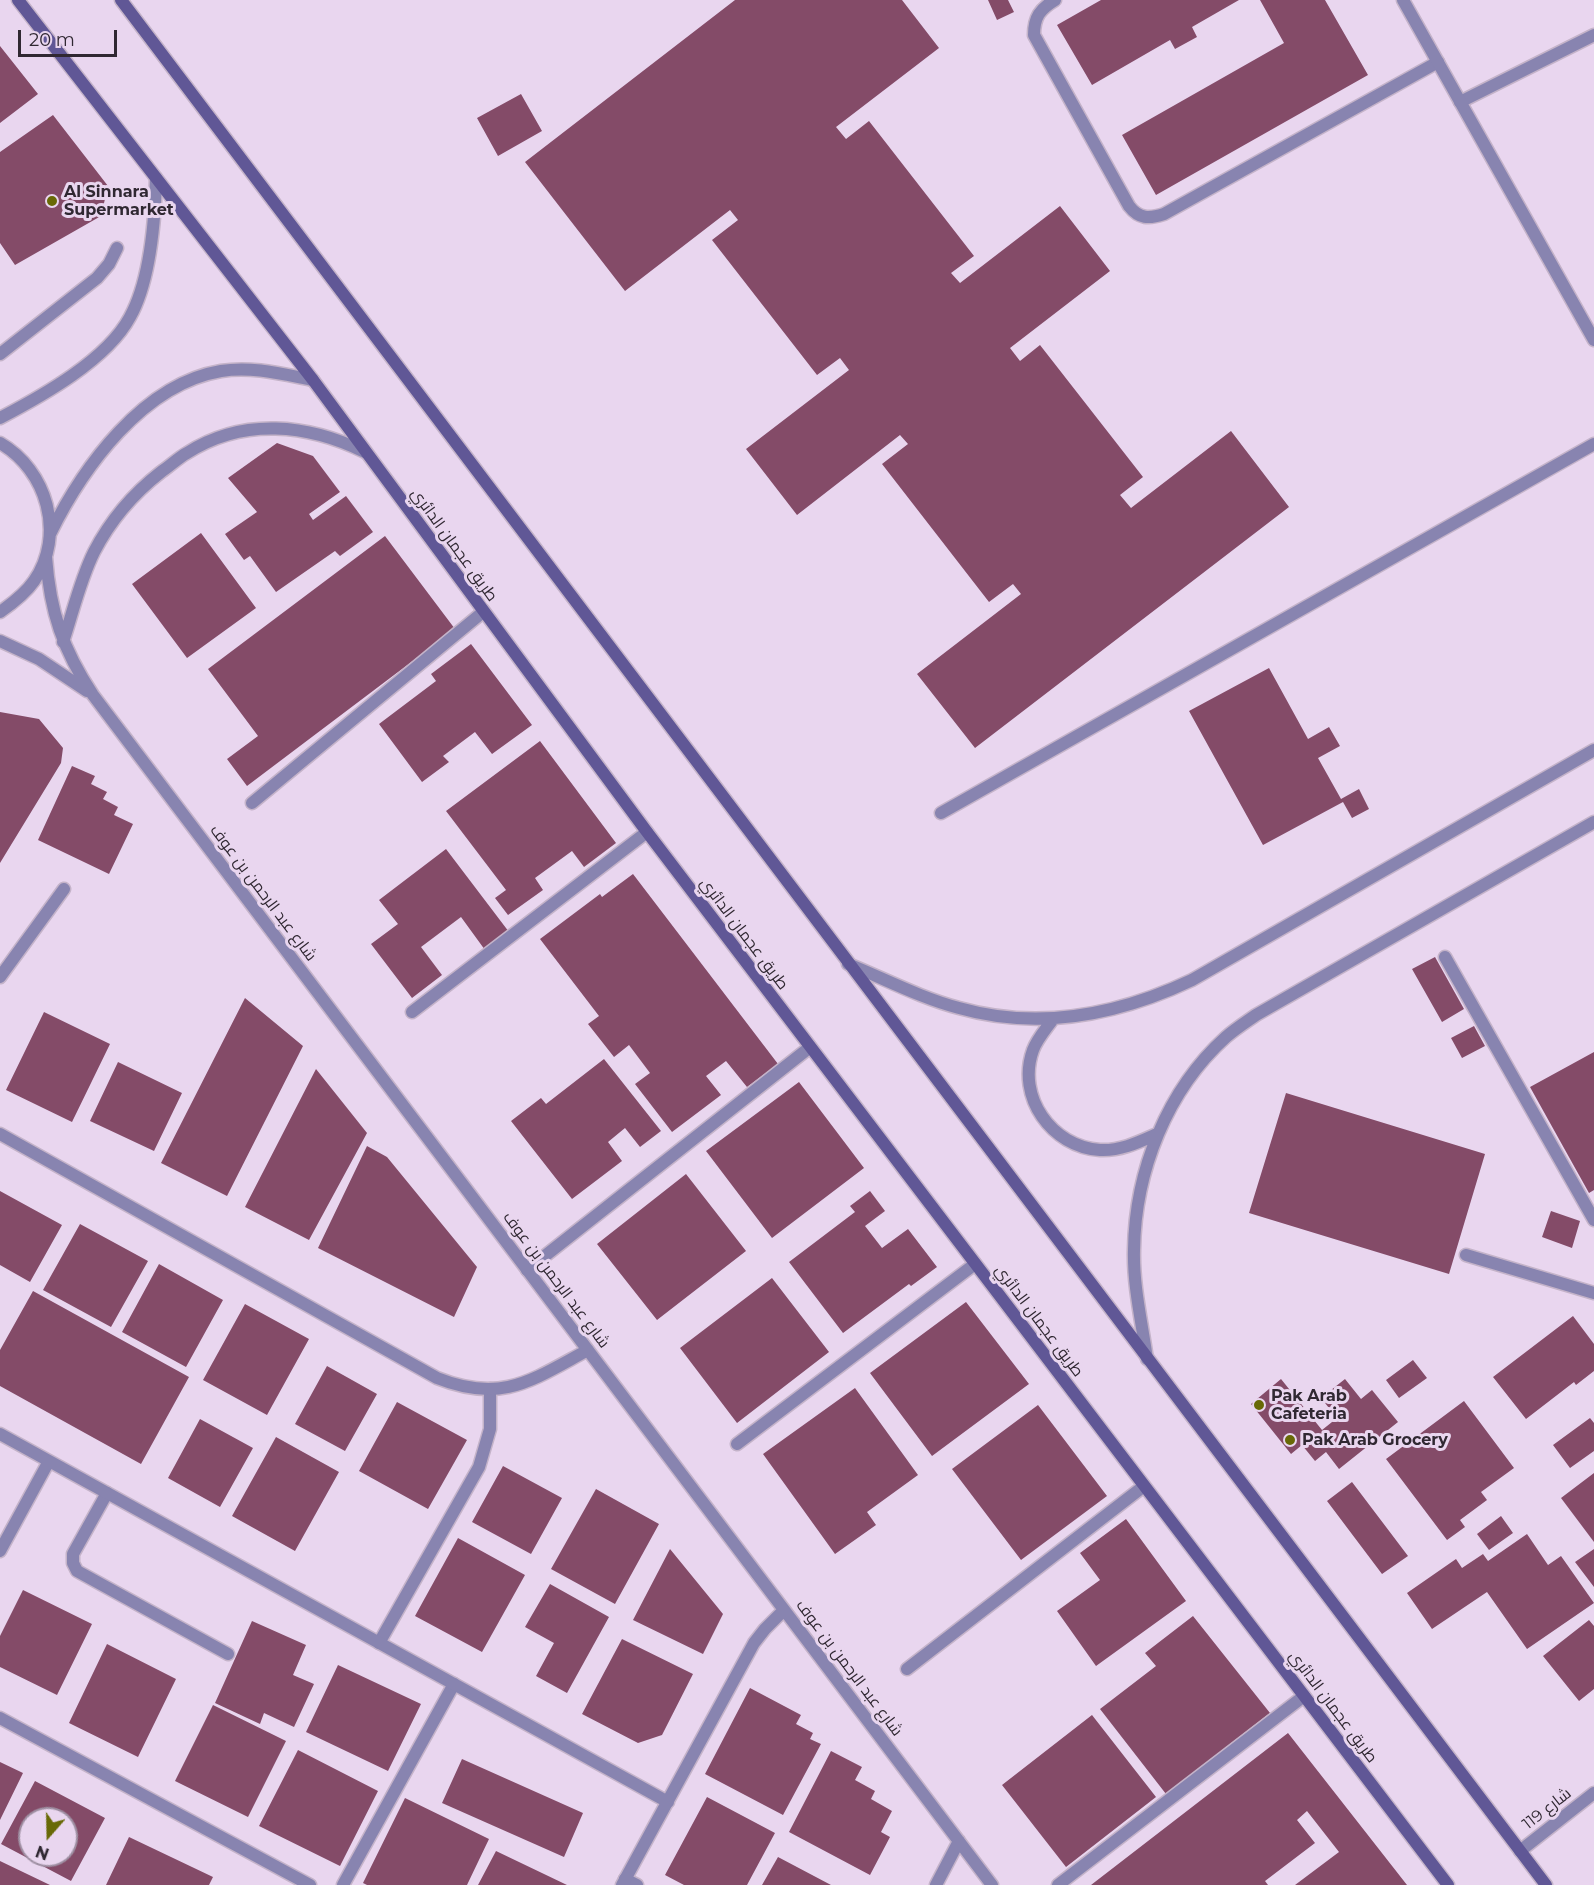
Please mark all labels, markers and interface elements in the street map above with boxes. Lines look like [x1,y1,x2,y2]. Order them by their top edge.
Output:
scale bar [21,18,120,56]
text: 20 m [29,29,75,51]
place label: Al Sinnara Supermarket [64,182,174,220]
marker: Al Sinnara Supermarket [45,194,59,208]
street label: طريق عجمان الدائري [406,485,502,605]
street label: شارع عبد الرحمن بن عوف [206,821,320,965]
street label: طريق عجمان الدائري [696,874,792,994]
street label: شارع عبد الرحمن بن عوف [499,1208,613,1352]
street label: طريق عجمان الدائري [991,1261,1087,1381]
place label: Pak Arab Cafeteria [1271,1386,1347,1424]
marker: Pak Arab Cafeteria [1252,1398,1266,1412]
place label: Pak Arab Grocery [1302,1430,1448,1450]
marker: Pak Arab Grocery [1283,1433,1297,1447]
street label: شارع عبد الرحمن بن عوف [792,1596,906,1740]
street label: طريق عجمان الدائري [1285,1647,1381,1767]
street label: شارع 119 [1519,1784,1575,1834]
north arrow [18,1807,78,1867]
text: N [33,1841,52,1864]

